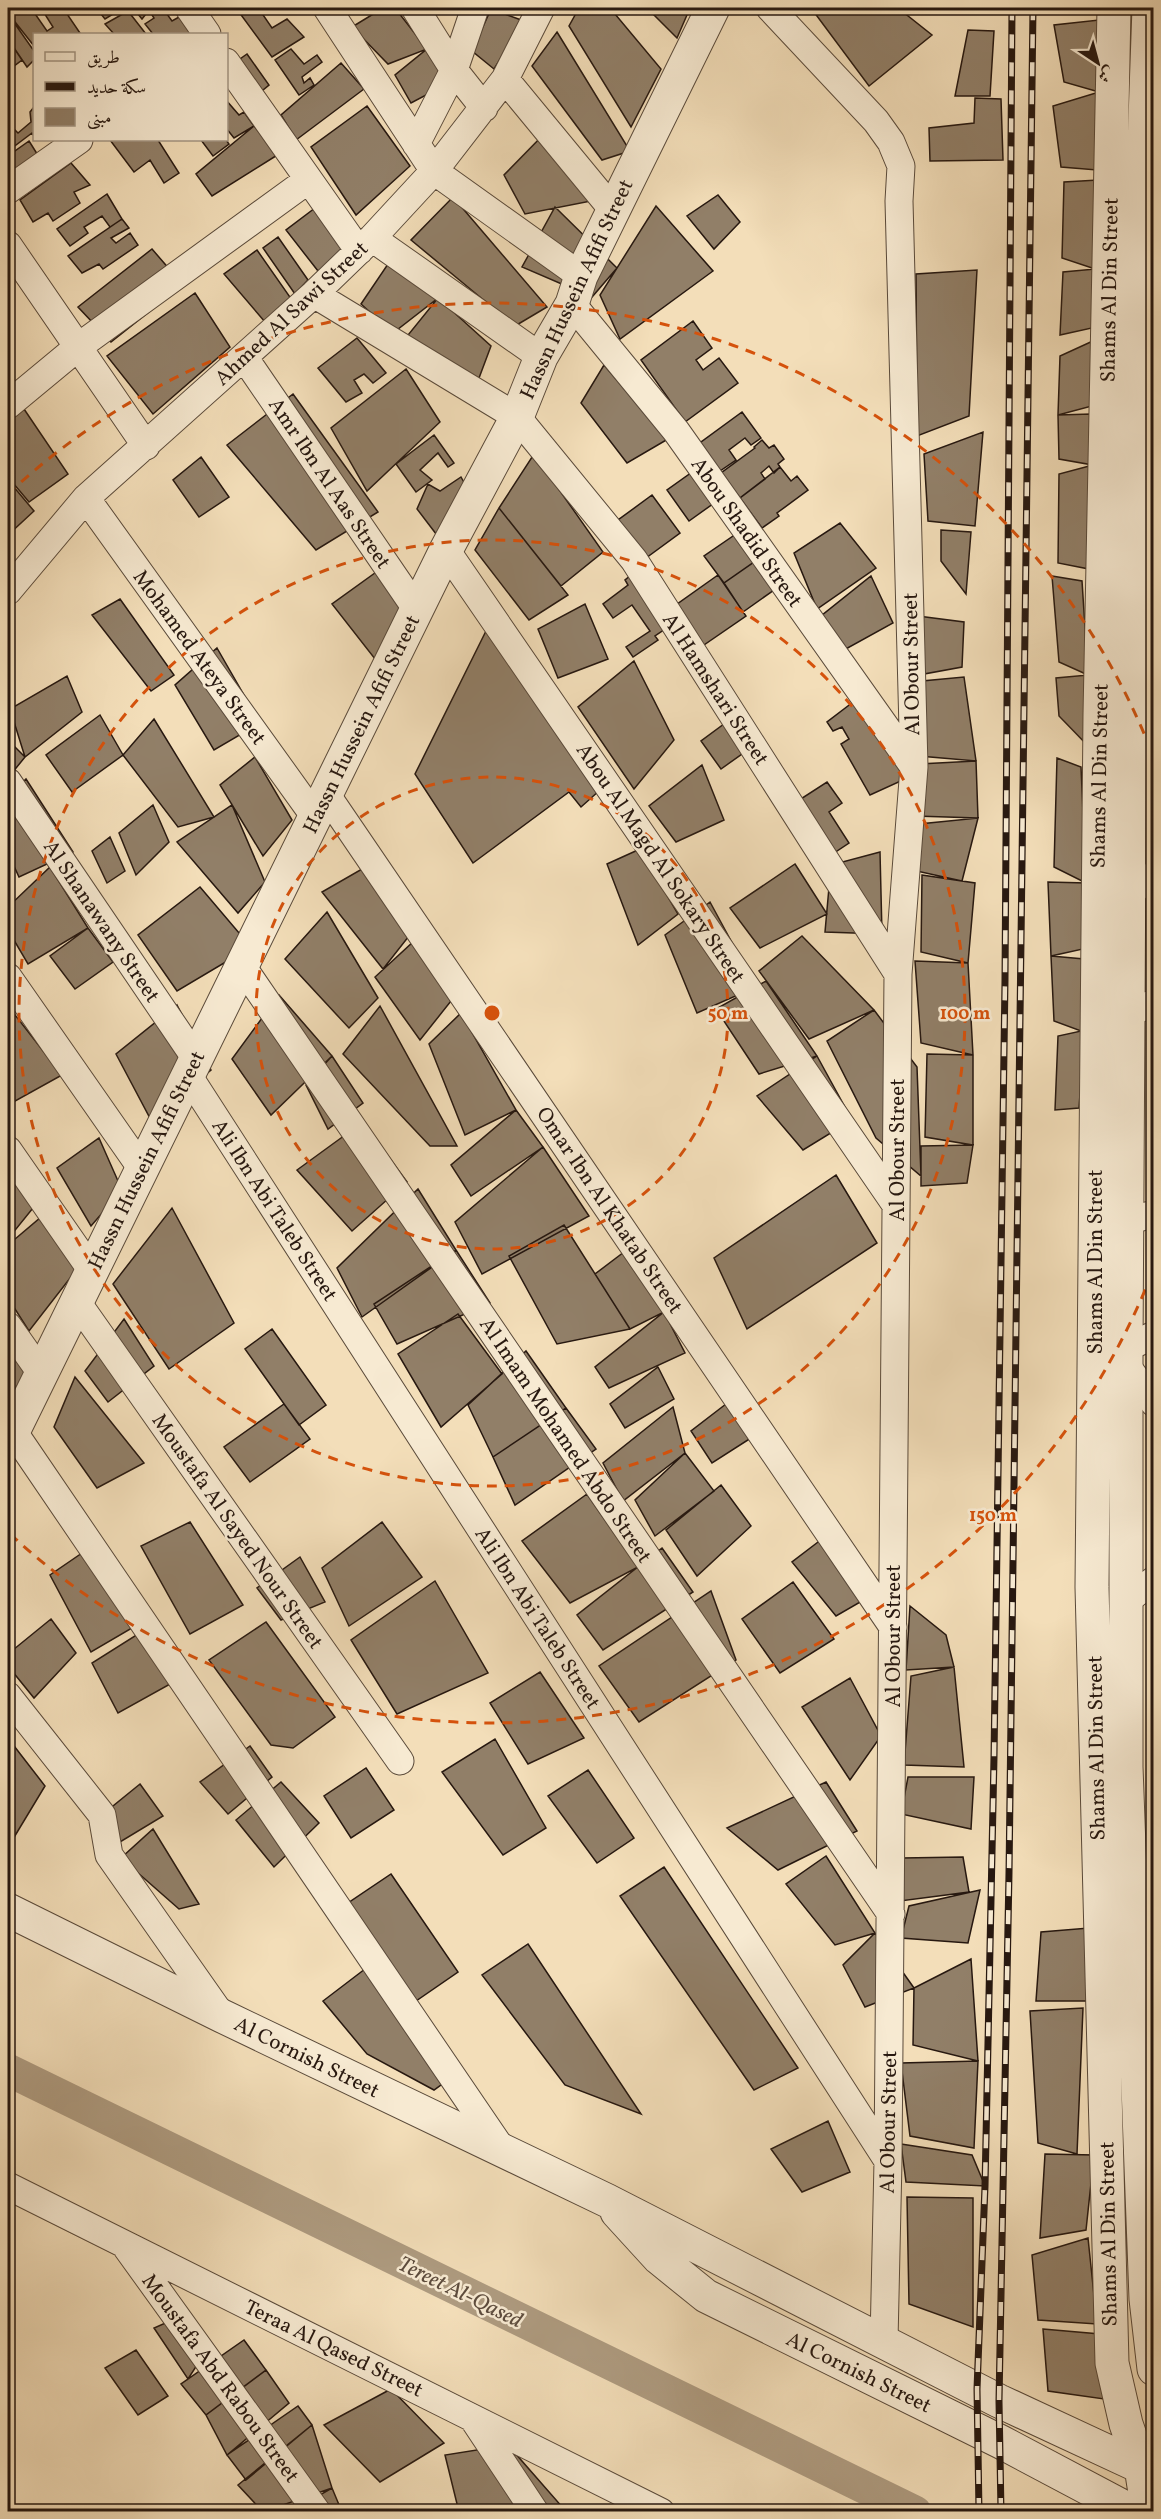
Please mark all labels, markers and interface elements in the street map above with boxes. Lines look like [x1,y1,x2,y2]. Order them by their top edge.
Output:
legend [33,33,228,141]
north arrow [1068,33,1128,93]
text: طريق [87,46,120,71]
text: ش [1093,60,1119,87]
text: سكة حديد [87,76,146,101]
text: مبنى [87,106,112,131]
street label: Hassn Hussein Afifi Street [514,175,641,405]
street label: Shams Al Din Street [1094,197,1127,383]
street label: Ahmed Al Sawi Street [209,235,375,393]
street label: Amr Ibn Al Aas Street [261,393,397,575]
street label: Abou Shadid Street [683,452,809,614]
street label: Mohamed Ateya Street [125,564,272,751]
street label: Al Obour Street [897,592,928,736]
street label: Al Hamshari Street [655,608,775,772]
street label: Hassn Hussein Afifi Street [297,610,428,839]
street label: Shams Al Din Street [1084,683,1117,869]
street label: Abou Al Magd Al Sokary Street [568,738,751,990]
street label: Al Shanawany Street [35,835,166,1009]
text: 50 m [708,1002,748,1027]
text: 100 m [940,1002,990,1027]
centre of rings [482,1003,502,1023]
street label: Hassn Hussein Afifi Street [82,1046,213,1275]
street label: Al Obour Street [884,1078,913,1222]
street label: Omar Ibn Al Khatab Street [529,1102,689,1320]
street label: Ali Ibn Abi Taleb Street [204,1114,344,1308]
street label: Shams Al Din Street [1082,1169,1111,1355]
street label: Al Imam Mohamed Abdo Street [471,1312,658,1569]
street label: Moustafa Al Sayed Nour Street [144,1408,329,1655]
text: 150 m [969,1504,1017,1529]
street label: Ali Ibn Abi Taleb Street [467,1522,607,1716]
street label: Al Obour Street [880,1564,909,1708]
street label: Shams Al Din Street [1081,1655,1114,1841]
street label: Al Cornish Street [229,2011,384,2106]
street label: Al Obour Street [874,2050,905,2194]
street label: Shams Al Din Street [1093,2141,1126,2327]
water label: Tereet Al-Qased [392,2250,528,2337]
street label: Moustafa Abd Rabou Street [134,2269,305,2489]
street label: Teraa Al Qased Street [239,2293,428,2405]
street label: Al Cornish Street [781,2326,936,2421]

